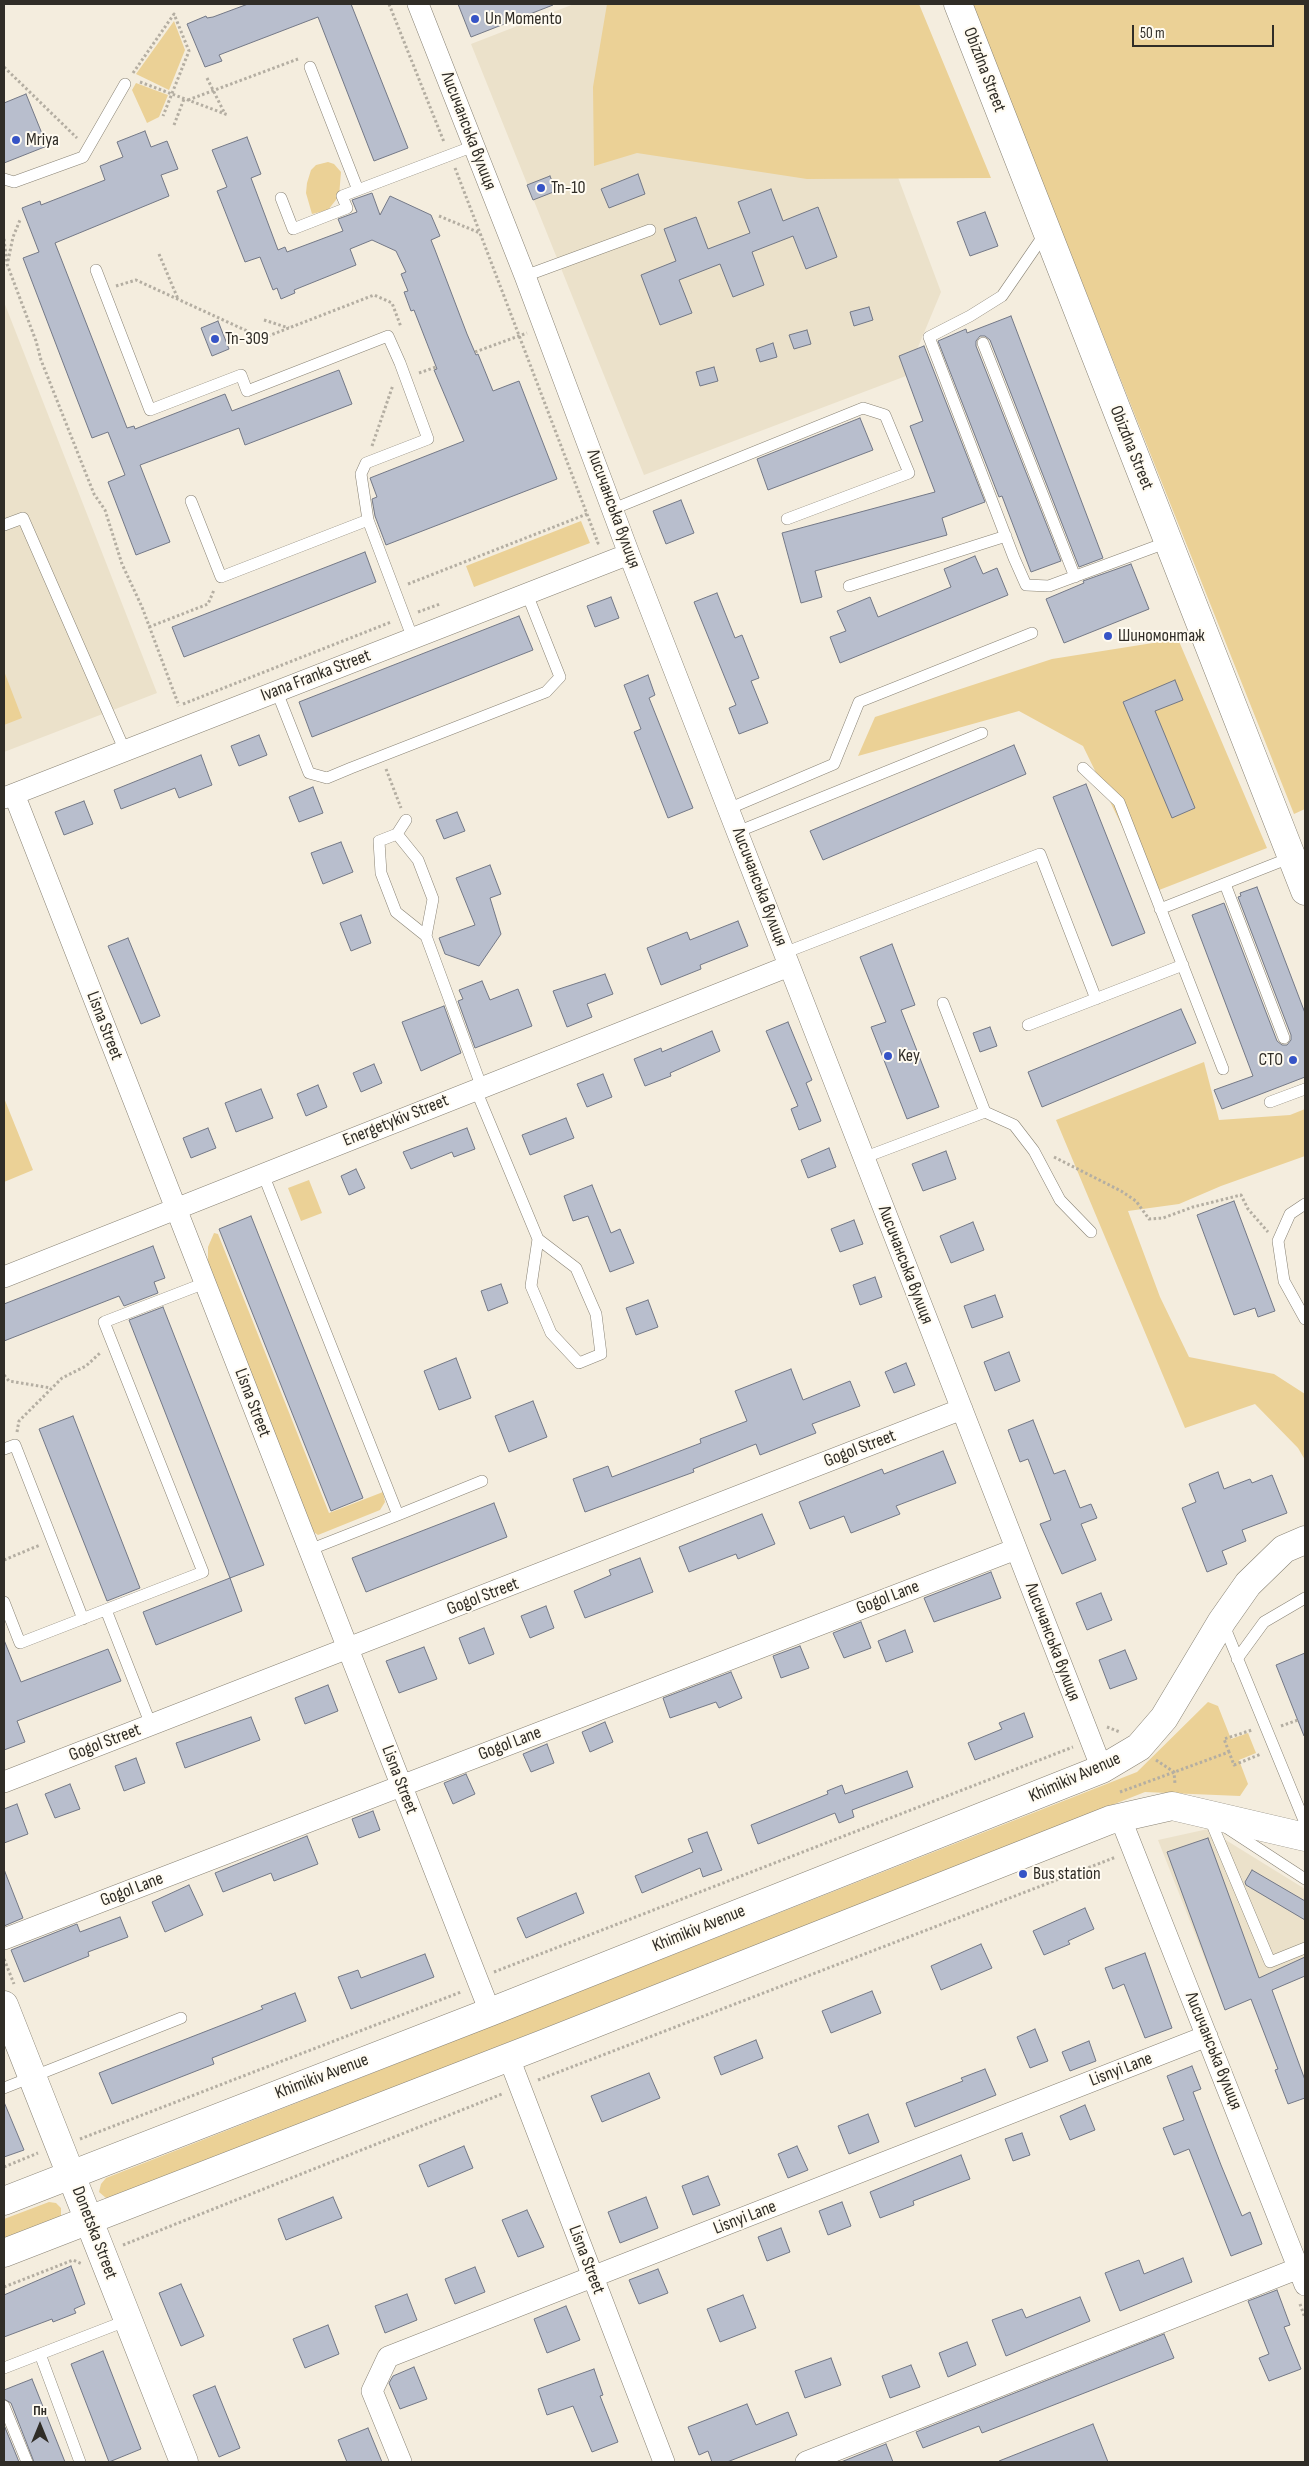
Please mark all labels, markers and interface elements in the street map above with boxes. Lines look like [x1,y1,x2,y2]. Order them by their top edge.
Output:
place label: Un Momento [485,8,562,30]
marker: Un Momento [469,13,481,25]
scale bar [1134,15,1276,47]
text: 50 m [1140,24,1165,43]
street label: Obizdna Street [958,25,1010,115]
street label: Лисичанська вулиця [435,69,501,193]
place label: Mriya [26,129,59,151]
marker: Mriya [10,134,22,146]
place label: Тп-10 [551,177,586,199]
marker: Тп-10 [535,182,547,194]
place label: Тп-309 [225,328,269,350]
marker: Тп-309 [209,333,221,345]
street label: Obizdna Street [1104,403,1158,493]
street label: Лисичанська вулиця [581,447,645,571]
place label: Шиномонтаж [1118,625,1205,647]
marker: Шиномонтаж [1102,630,1114,642]
street label: Ivana Franka Street [258,645,374,707]
street label: Лисичанська вулиця [726,825,792,949]
street label: Lisna Street [81,989,127,1063]
place label: Key [898,1045,920,1067]
place label: СТО [1259,1049,1283,1071]
marker: Key [882,1050,894,1062]
marker: СТО [1287,1054,1299,1066]
street label: Energetykiv Street [340,1090,452,1152]
street label: Лисичанська вулиця [872,1203,938,1327]
street label: Lisna Street [229,1366,275,1440]
street label: Gogol Street [821,1425,899,1473]
street label: Gogol Street [444,1573,522,1621]
street label: Gogol Lane [853,1576,923,1620]
street label: Лисичанська вулиця [1019,1580,1085,1704]
street label: Gogol Street [66,1719,144,1767]
street label: Gogol Lane [475,1722,545,1766]
street label: Lisna Street [376,1743,422,1817]
street label: Khimikiv Avenue [1026,1748,1124,1808]
place label: Bus station [1033,1863,1101,1885]
street label: Gogol Lane [97,1868,167,1912]
marker: Bus station [1017,1868,1029,1880]
street label: Khimikiv Avenue [649,1901,749,1957]
street label: Лисичанська вулиця [1180,1989,1246,2113]
street label: Lisnyi Lane [1086,2048,1156,2092]
street label: Khimikiv Avenue [272,2049,372,2105]
street label: Donetska Street [66,2184,122,2282]
street label: Lisnyi Lane [710,2196,780,2240]
street label: Lisna Street [563,2223,609,2297]
north arrow [15,2401,65,2451]
text: Пн [33,2402,47,2419]

